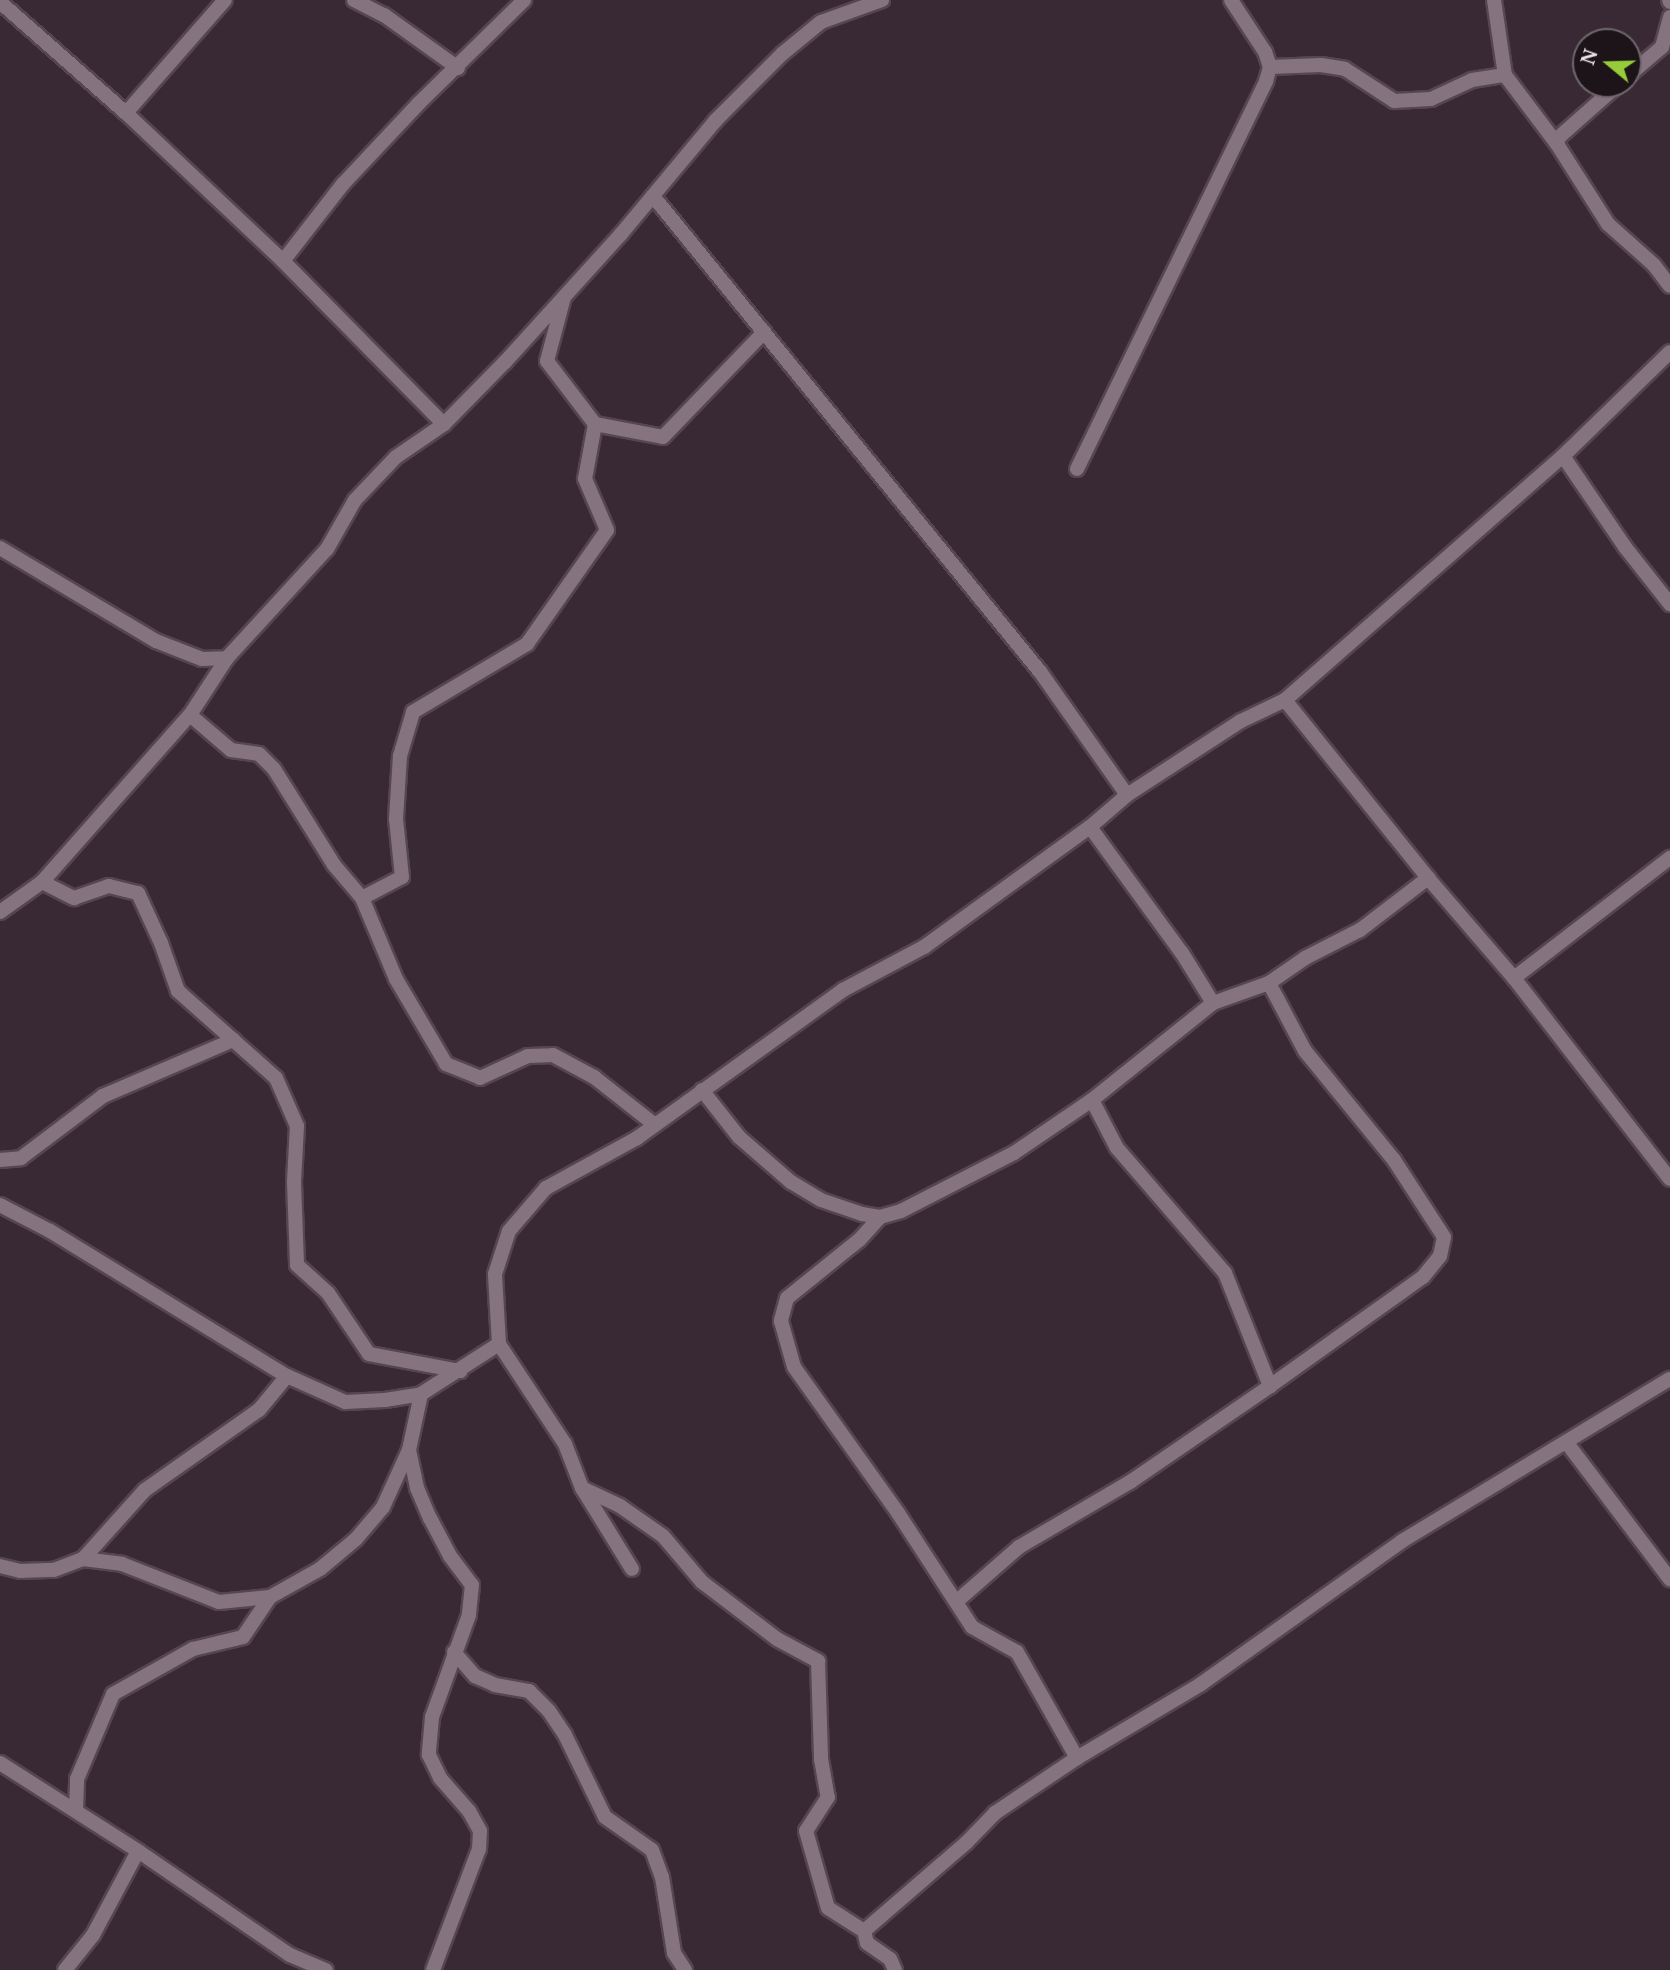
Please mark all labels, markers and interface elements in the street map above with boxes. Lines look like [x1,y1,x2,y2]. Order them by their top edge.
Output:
north arrow [1572,28,1642,98]
text: N [1574,46,1604,68]

